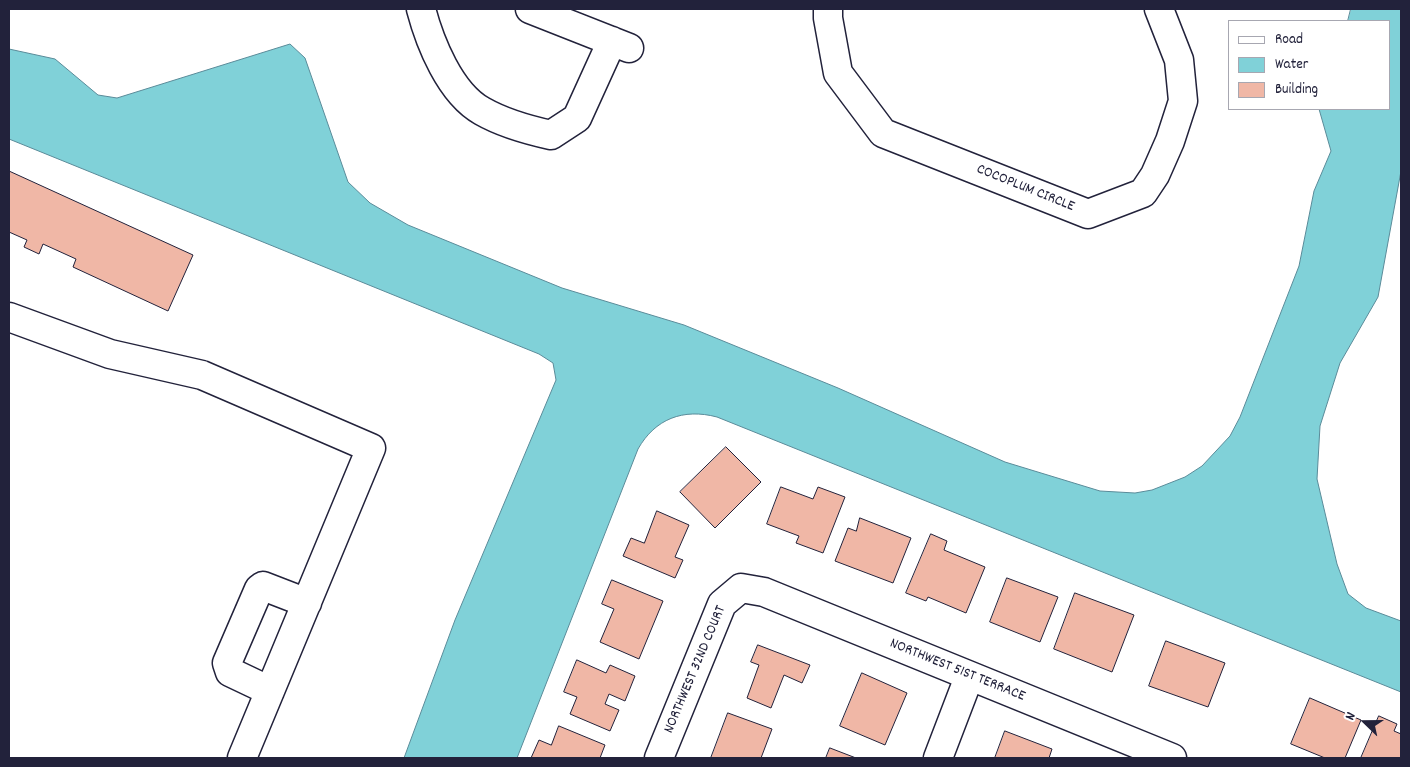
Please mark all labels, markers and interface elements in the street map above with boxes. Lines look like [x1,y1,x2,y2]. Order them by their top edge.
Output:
legend [1228,20,1390,110]
text: Road [1275,29,1303,51]
text: Water [1275,54,1308,76]
text: Building [1275,79,1318,101]
street label: COCOPLUM CIRCLE [973,161,1077,217]
street label: NORTHWEST 32ND COURT [661,604,731,736]
street label: NORTHWEST 51ST TERRACE [887,636,1027,706]
north arrow [1340,697,1390,747]
text: N [1341,709,1362,723]

